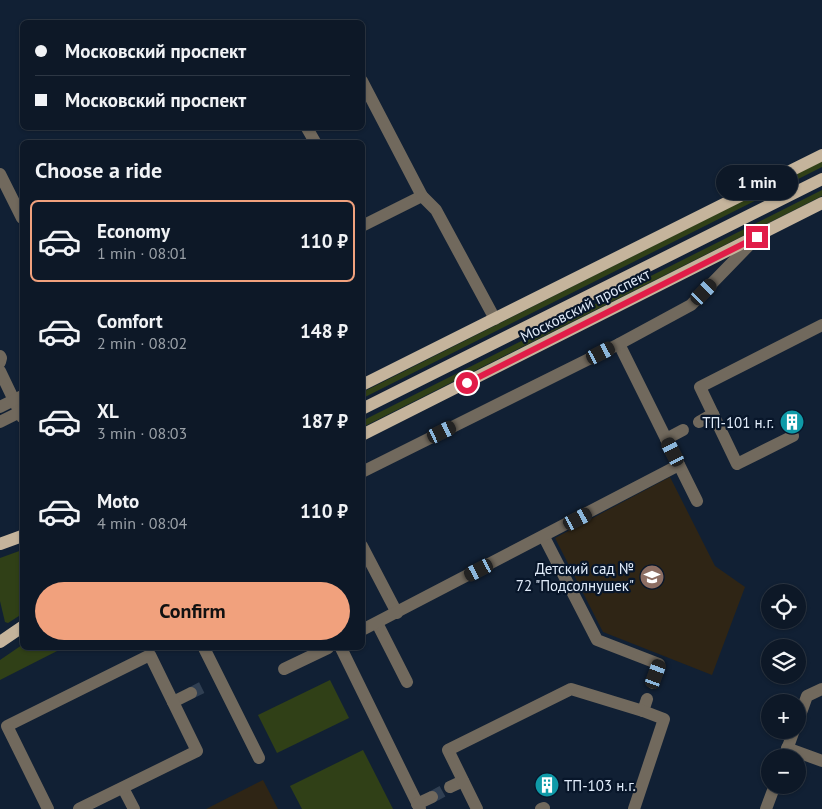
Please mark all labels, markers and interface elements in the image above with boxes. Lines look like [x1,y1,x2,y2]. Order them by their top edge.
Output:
text: Московский проспект [65,39,246,63]
text: Московский проспект [65,88,246,112]
text: Choose a ride [35,156,162,184]
callout: 1 min [716,164,798,200]
text: 1 min [737,172,777,192]
icon: car [37,219,82,264]
text: Economy [97,219,170,243]
route end [746,226,768,248]
text: 110 ₽ [300,229,348,253]
text: 1 min · 08:01 [97,243,187,263]
street label: Московский проспект [517,264,653,346]
car [688,276,719,308]
icon: car [37,309,82,354]
text: Comfort [97,309,163,333]
text: 148 ₽ [300,319,348,343]
text: 2 min · 08:02 [97,333,187,353]
car [584,340,617,366]
route start [456,372,478,394]
icon: car [37,399,82,444]
text: XL [97,399,119,423]
text: 187 ₽ [301,409,348,433]
building icon: ТП-101 н.г. [779,409,805,435]
place label: ТП-101 н.г. [702,413,774,432]
car [425,419,458,445]
text: 3 min · 08:03 [97,423,187,443]
car [659,435,686,469]
icon: car [37,489,82,534]
text: Moto [97,489,139,513]
text: 110 ₽ [300,499,348,523]
car [561,505,594,533]
text: 4 min · 08:04 [97,513,187,533]
car [462,557,495,583]
place label: Детский сад № 72 "Подсолнушек" [516,559,634,595]
school or university icon: Детский сад № 72 "Подсолнушек" [639,564,665,590]
button: Confirm [35,582,350,640]
map controls [761,584,806,794]
button: locate [761,584,806,629]
button: layers [761,639,806,684]
car [643,657,668,691]
button: + [761,694,806,739]
button: − [761,749,806,794]
building icon: ТП-103 н.г. [534,772,560,798]
place label: ТП-103 н.г. [564,776,636,795]

